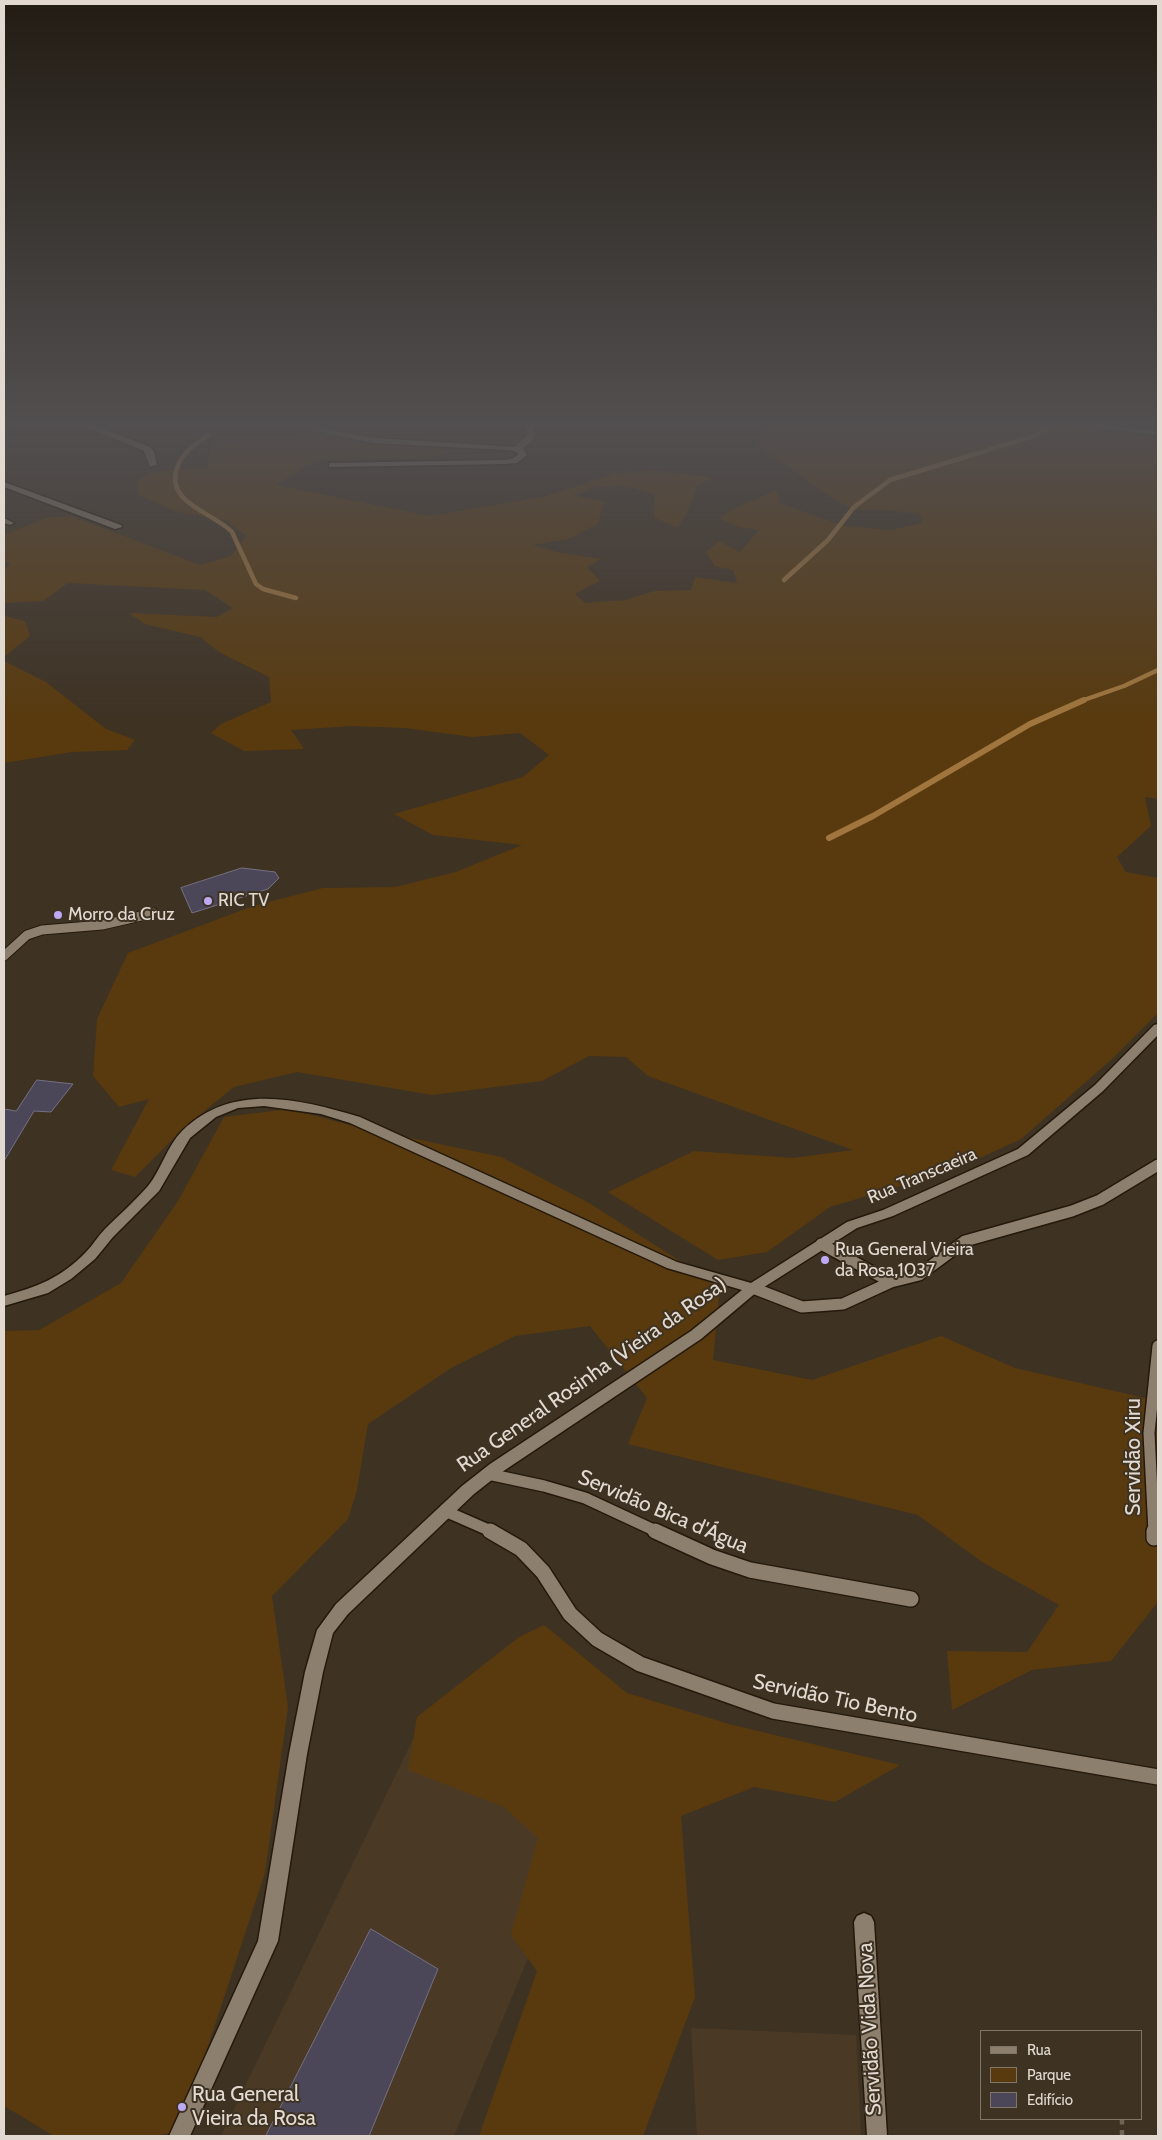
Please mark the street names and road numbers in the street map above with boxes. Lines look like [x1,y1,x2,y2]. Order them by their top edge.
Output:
street label: Rua Transcaeira [864,1143,980,1209]
street label: Rua General Rosinha (Vieira da Rosa) [452,1272,732,1478]
street label: Servidão Xiru [1121,1398,1147,1516]
street label: Servidão Bica d'Água [574,1465,752,1559]
street label: Servidão Tio Bento [750,1669,920,1729]
street label: Servidão Vida Nova [853,1942,887,2116]

